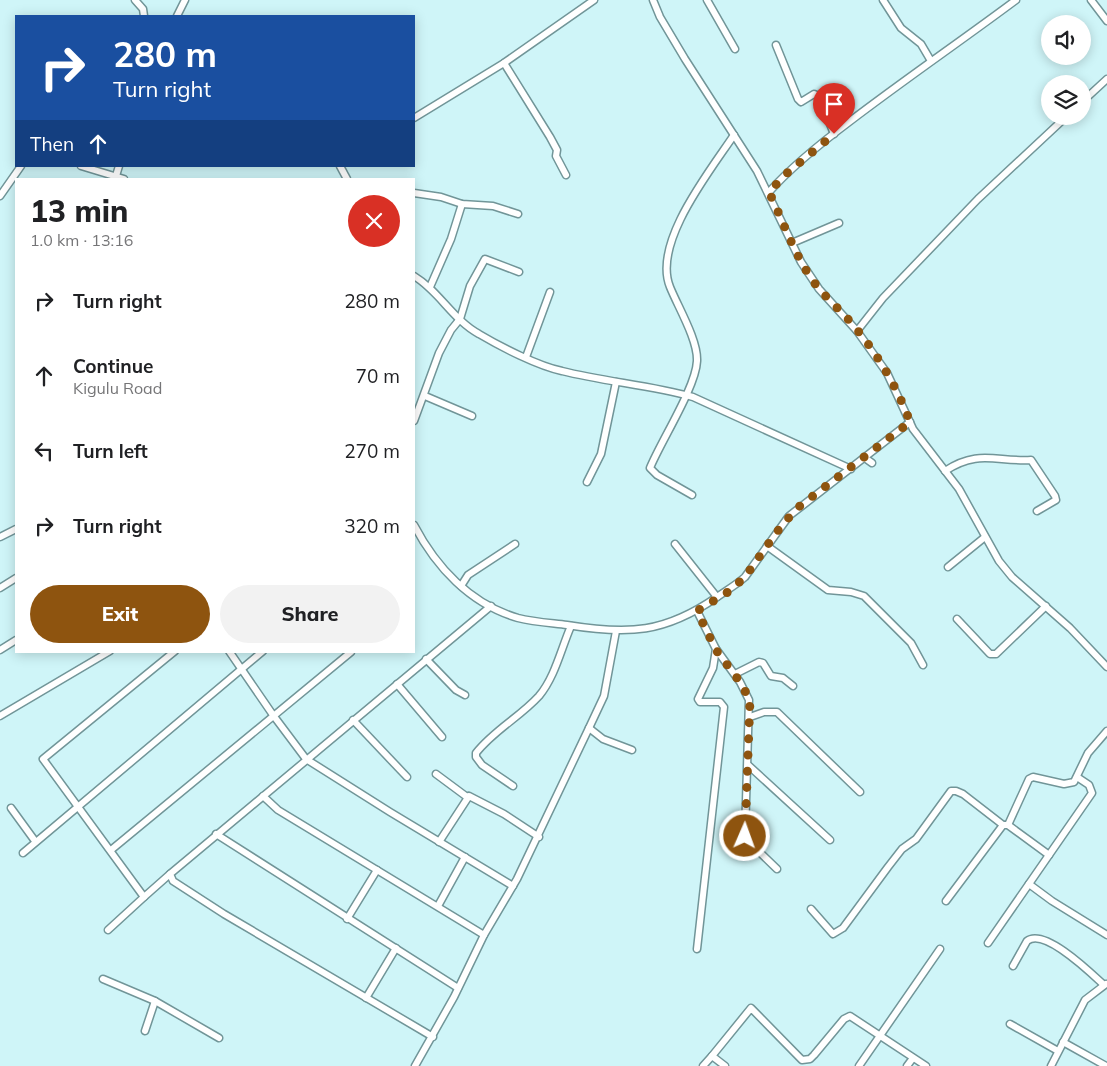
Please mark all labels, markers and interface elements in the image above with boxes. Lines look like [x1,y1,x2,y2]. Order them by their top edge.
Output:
map controls [1041,15,1091,125]
button: sound [1041,15,1091,65]
text: 280 m [113,32,217,76]
icon: right [30,35,95,100]
text: Turn right [113,75,211,103]
button: layers [1041,75,1091,125]
pin [813,83,855,134]
icon: arrive [820,90,848,118]
icon: ahead [84,130,112,158]
text: Then [30,132,74,156]
text: 13 min [30,192,128,230]
button: close [348,195,400,247]
text: 1.0 km · 13:16 [30,230,133,250]
icon: right [30,287,58,315]
text: Turn right [73,289,162,313]
text: 280 m [344,289,400,313]
text: Continue [73,354,153,378]
icon: ahead [30,362,58,390]
text: 70 m [356,364,400,388]
text: Kigulu Road [73,378,162,398]
icon: left [30,437,58,465]
text: Turn left [73,439,148,463]
text: 270 m [344,439,400,463]
icon: right [30,512,58,540]
text: Turn right [73,514,162,538]
text: 320 m [344,514,400,538]
button: Exit [30,585,210,643]
button: Share [220,585,400,643]
position arrow [718,809,770,861]

